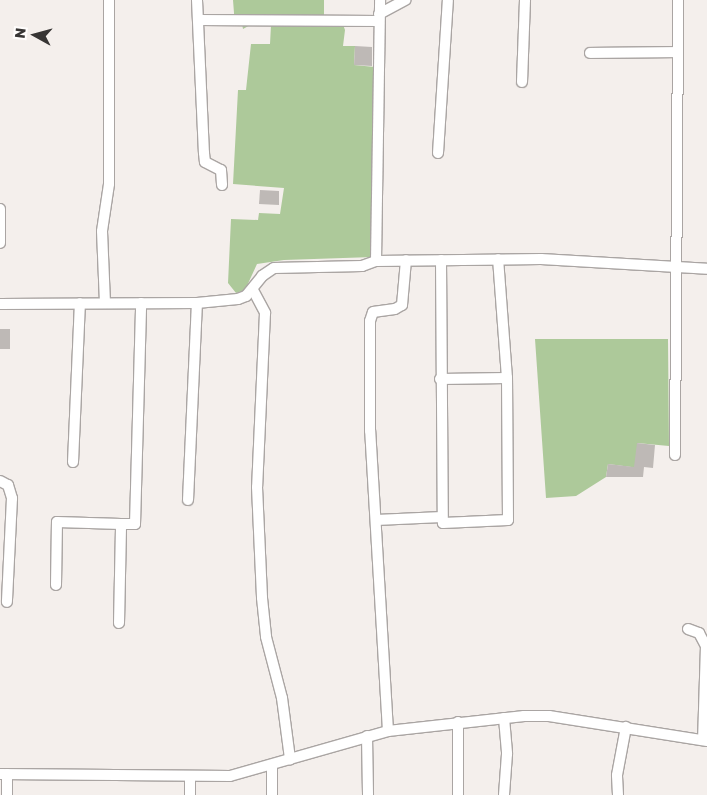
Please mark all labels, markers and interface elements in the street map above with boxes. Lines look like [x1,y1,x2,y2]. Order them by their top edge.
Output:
north arrow [10,10,60,60]
text: N [11,27,29,39]

